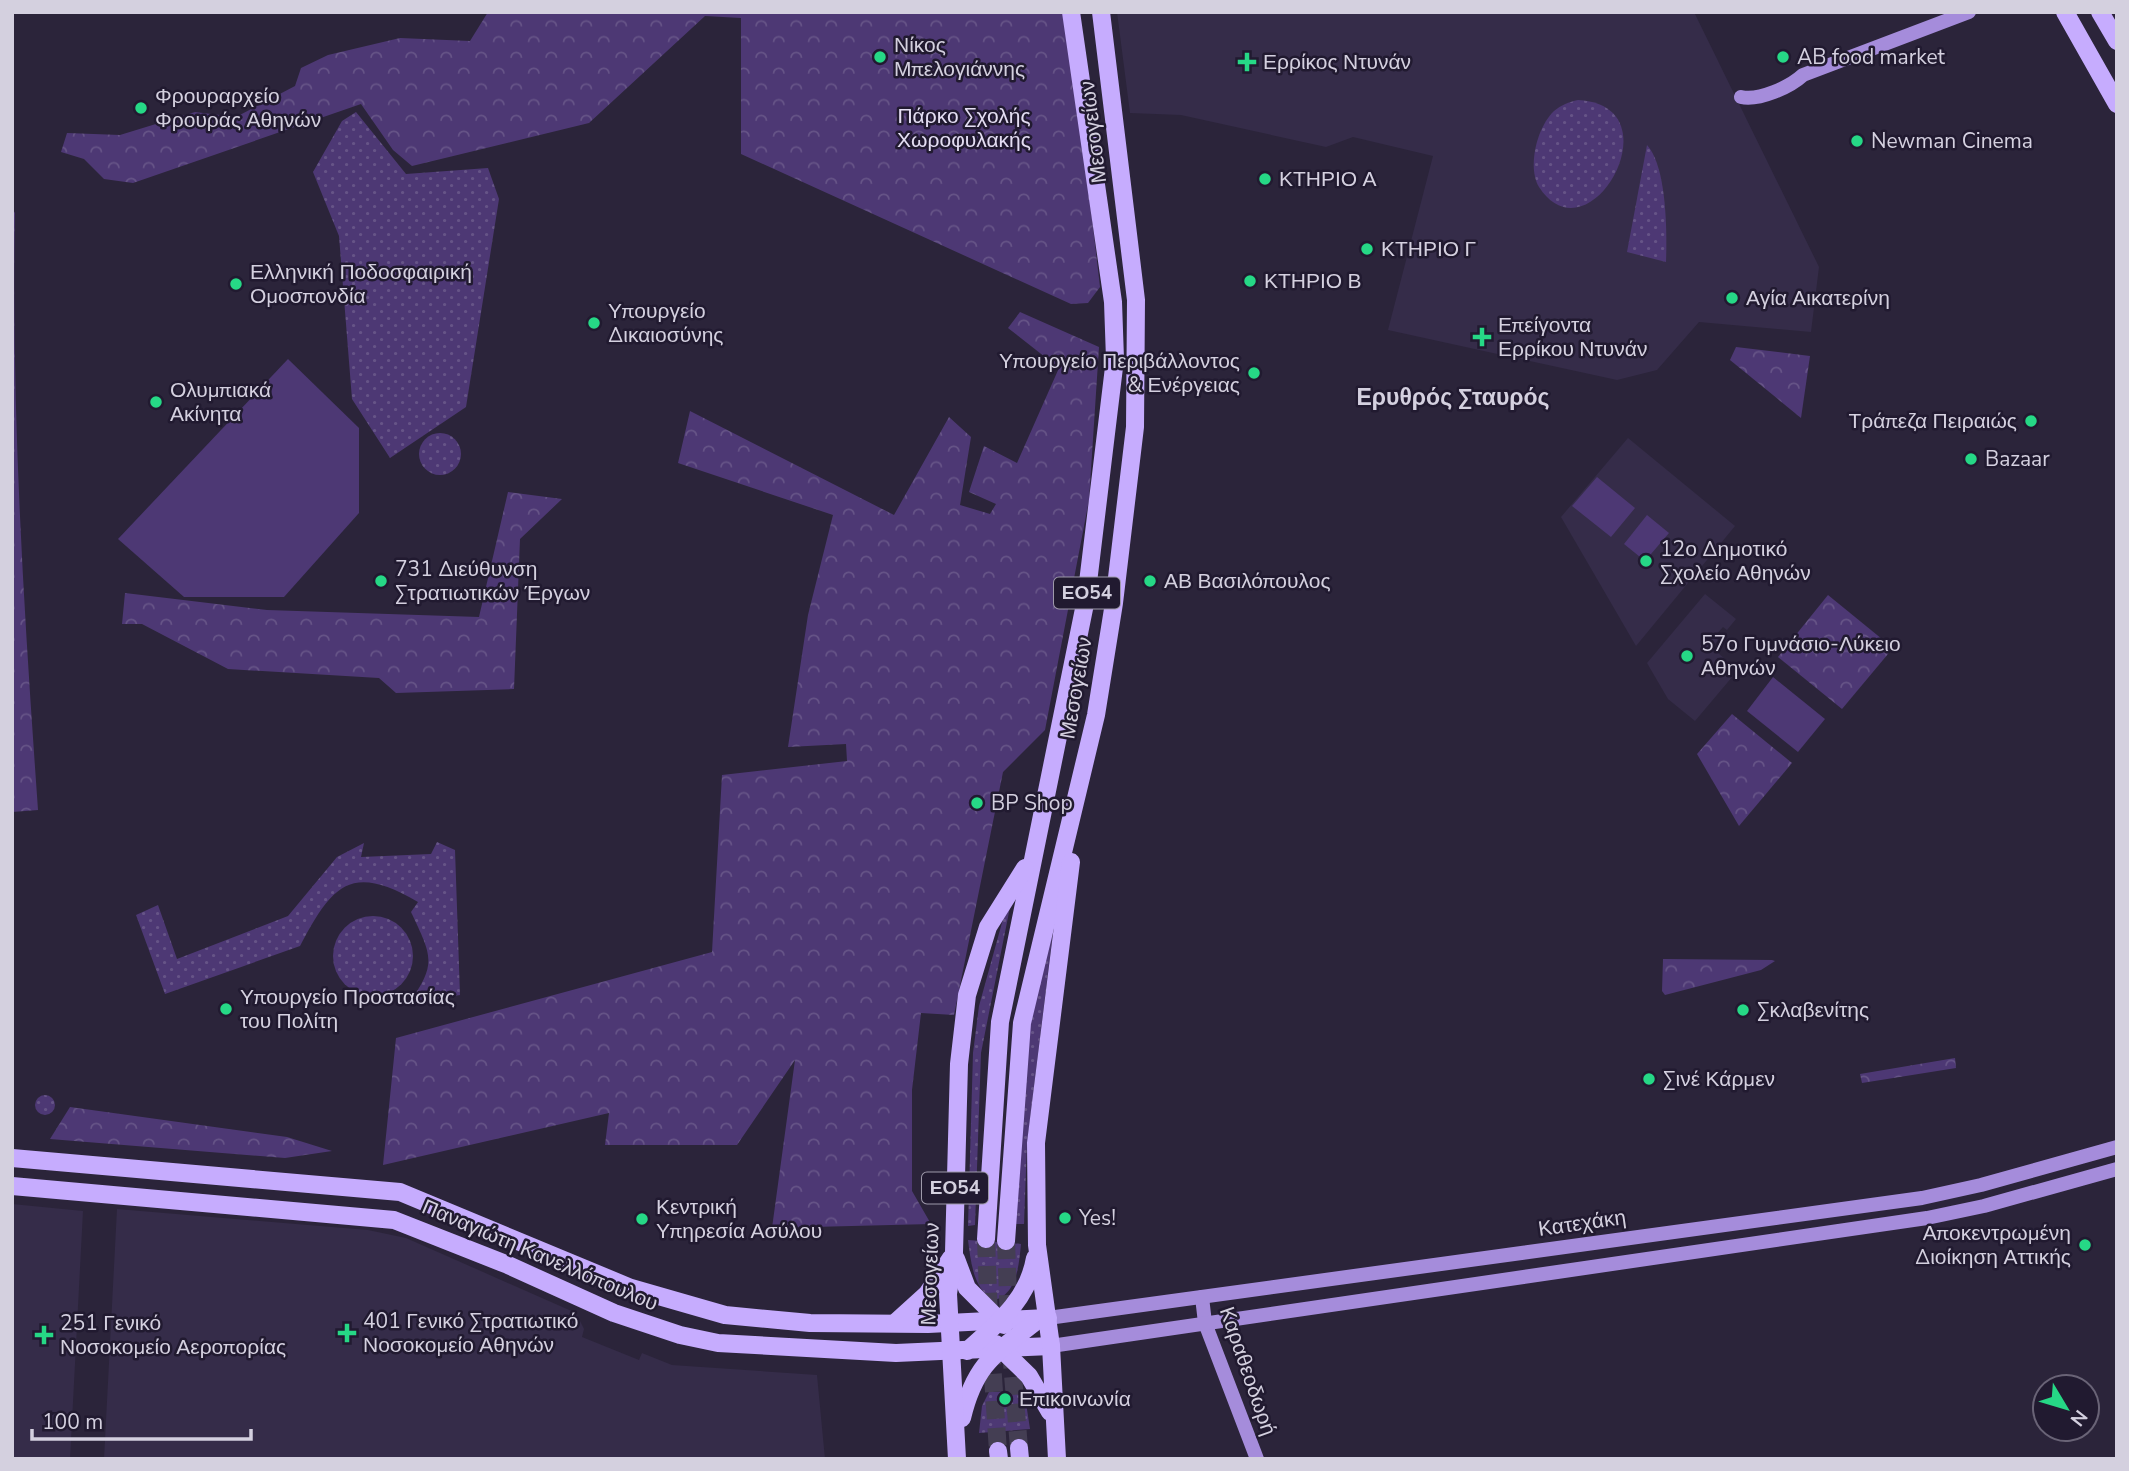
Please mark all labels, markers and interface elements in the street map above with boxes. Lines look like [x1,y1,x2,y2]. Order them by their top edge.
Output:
place label: Νίκος Μπελογιάννης [894,31,1025,83]
place label: AB food market [1797,43,1946,71]
place label: Ερρίκος Ντυνάν [1263,48,1411,76]
marker: Νίκος Μπελογιάννης [872,49,888,65]
marker: AB food market [1775,49,1791,65]
marker: Ερρίκος Ντυνάν [1237,52,1257,72]
street label: Μεσογείων [1073,79,1113,185]
place label: Φρουραρχείο Φρουράς Αθηνών [155,82,321,134]
marker: Φρουραρχείο Φρουράς Αθηνών [133,100,149,116]
park label: Πάρκο Σχολής Χωροφυλακής [897,102,1031,154]
place label: Newman Cinema [1871,127,2033,155]
marker: Newman Cinema [1849,133,1865,149]
place label: ΚΤΗΡΙΟ Α [1279,165,1377,193]
marker: ΚΤΗΡΙΟ Α [1257,171,1273,187]
place label: ΚΤΗΡΙΟ Γ [1381,235,1476,263]
marker: ΚΤΗΡΙΟ Γ [1359,241,1375,257]
place label: Ελληνική Ποδοσφαιρική Ομοσπονδία [250,258,472,310]
place label: ΚΤΗΡΙΟ Β [1264,267,1362,295]
marker: ΚΤΗΡΙΟ Β [1242,273,1258,289]
marker: Ελληνική Ποδοσφαιρική Ομοσπονδία [228,276,244,292]
place label: Αγία Αικατερίνη [1746,284,1890,312]
marker: Αγία Αικατερίνη [1724,290,1740,306]
place label: Υπουργείο Δικαιοσύνης [608,297,723,349]
place label: Επείγοντα Ερρίκου Ντυνάν [1498,311,1647,363]
marker: Υπουργείο Δικαιοσύνης [586,315,602,331]
marker: Επείγοντα Ερρίκου Ντυνάν [1472,327,1492,347]
place label: Υπουργείο Περιβάλλοντος & Ενέργειας [999,347,1240,399]
marker: Υπουργείο Περιβάλλοντος & Ενέργειας [1246,365,1262,381]
place label: Ολυμπιακά Ακίνητα [170,376,271,428]
district label: Ερυθρός Σταυρός [1356,382,1550,413]
marker: Ολυμπιακά Ακίνητα [148,394,164,410]
place label: Τράπεζα Πειραιώς [1849,407,2017,435]
marker: Τράπεζα Πειραιώς [2023,413,2039,429]
place label: Bazaar [1985,445,2050,473]
marker: Bazaar [1963,451,1979,467]
place label: 12ο Δημοτικό Σχολείο Αθηνών [1660,535,1811,587]
marker: 12ο Δημοτικό Σχολείο Αθηνών [1638,553,1654,569]
place label: 731 Διεύθυνση Στρατιωτικών Έργων [395,555,590,607]
place label: ΑΒ Βασιλόπουλος [1164,567,1331,595]
marker: 731 Διεύθυνση Στρατιωτικών Έργων [373,573,389,589]
marker: ΑΒ Βασιλόπουλος [1142,573,1158,589]
road number: ΕΟ54 [1054,578,1120,608]
place label: 57ο Γυμνάσιο-Λύκειο Αθηνών [1701,630,1901,682]
street label: Μεσογείων [1053,635,1099,741]
marker: 57ο Γυμνάσιο-Λύκειο Αθηνών [1679,648,1695,664]
place label: BP Shop [991,789,1073,817]
marker: BP Shop [969,795,985,811]
place label: Υπουργείο Προστασίας του Πολίτη [240,983,455,1035]
place label: Σκλαβενίτης [1757,996,1869,1024]
marker: Υπουργείο Προστασίας του Πολίτη [218,1001,234,1017]
marker: Σκλαβενίτης [1735,1002,1751,1018]
place label: Σινέ Κάρμεν [1663,1065,1775,1093]
marker: Σινέ Κάρμεν [1641,1071,1657,1087]
road number: ΕΟ54 [922,1172,988,1204]
street label: Παναγιώτη Κανελλόπουλου [418,1193,662,1317]
place label: Κεντρική Υπηρεσία Ασύλου [656,1193,822,1245]
street label: Κατεχάκη [1536,1203,1628,1243]
place label: Yes! [1078,1204,1116,1232]
marker: Yes! [1057,1210,1073,1226]
marker: Κεντρική Υπηρεσία Ασύλου [634,1211,650,1227]
place label: Αποκεντρωμένη Διοίκηση Αττικής [1915,1219,2071,1271]
street label: Μεσογείων [914,1222,946,1326]
marker: Αποκεντρωμένη Διοίκηση Αττικής [2077,1237,2093,1253]
street label: Καραθεοδωρή [1213,1303,1283,1439]
place label: 401 Γενικό Στρατιωτικό Νοσοκομείο Αθηνών [363,1307,579,1359]
place label: 251 Γενικό Νοσοκομείο Αεροπορίας [60,1309,286,1361]
marker: 401 Γενικό Στρατιωτικό Νοσοκομείο Αθηνών [337,1323,357,1343]
marker: 251 Γενικό Νοσοκομείο Αεροπορίας [34,1325,54,1345]
north arrow [2031,1373,2101,1443]
place label: Επικοινωνία [1019,1385,1131,1413]
marker: Επικοινωνία [997,1391,1013,1407]
scale bar [32,1398,250,1442]
text: N [2064,1404,2093,1431]
text: 100 m [42,1408,103,1436]

